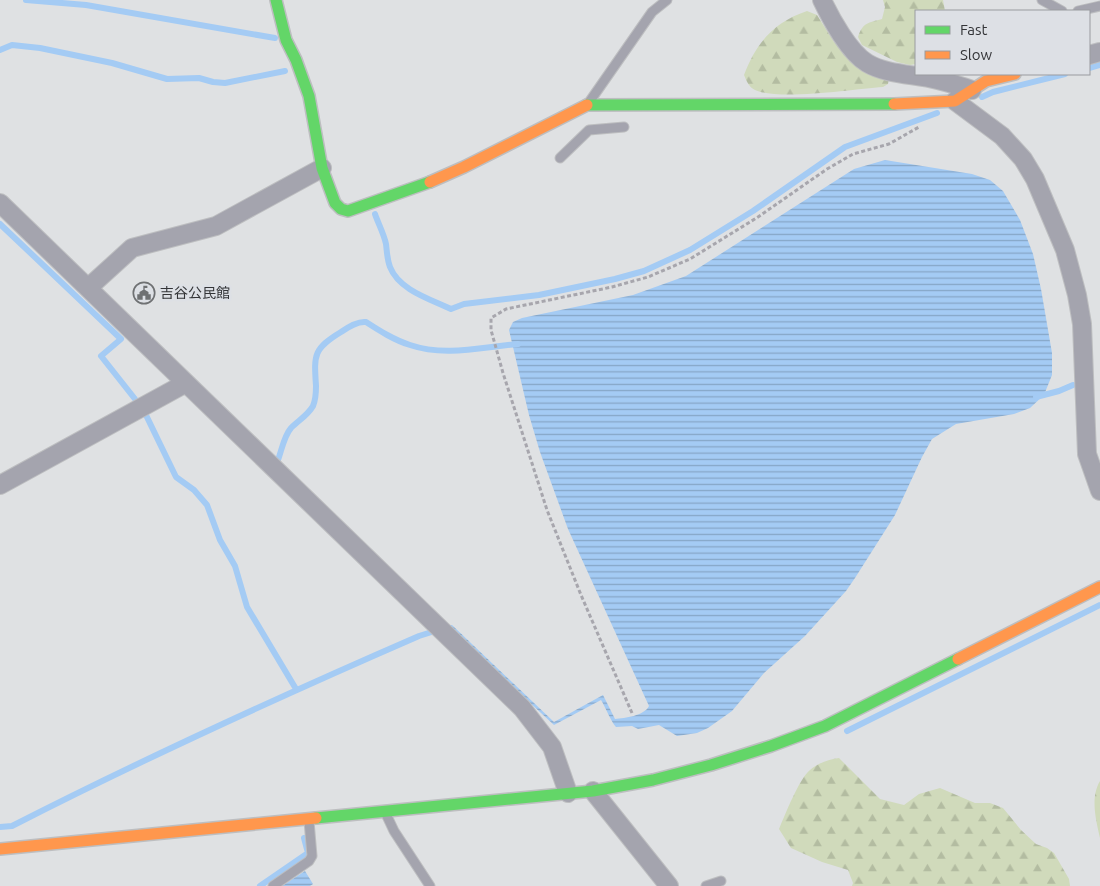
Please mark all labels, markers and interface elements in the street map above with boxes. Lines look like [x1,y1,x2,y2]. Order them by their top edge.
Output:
legend [915,10,1090,75]
text: Fast [960,21,988,38]
text: Slow [960,46,993,63]
public building icon: 吉谷公民館 [132,281,156,305]
place label: 吉谷公民館 [160,285,230,301]

